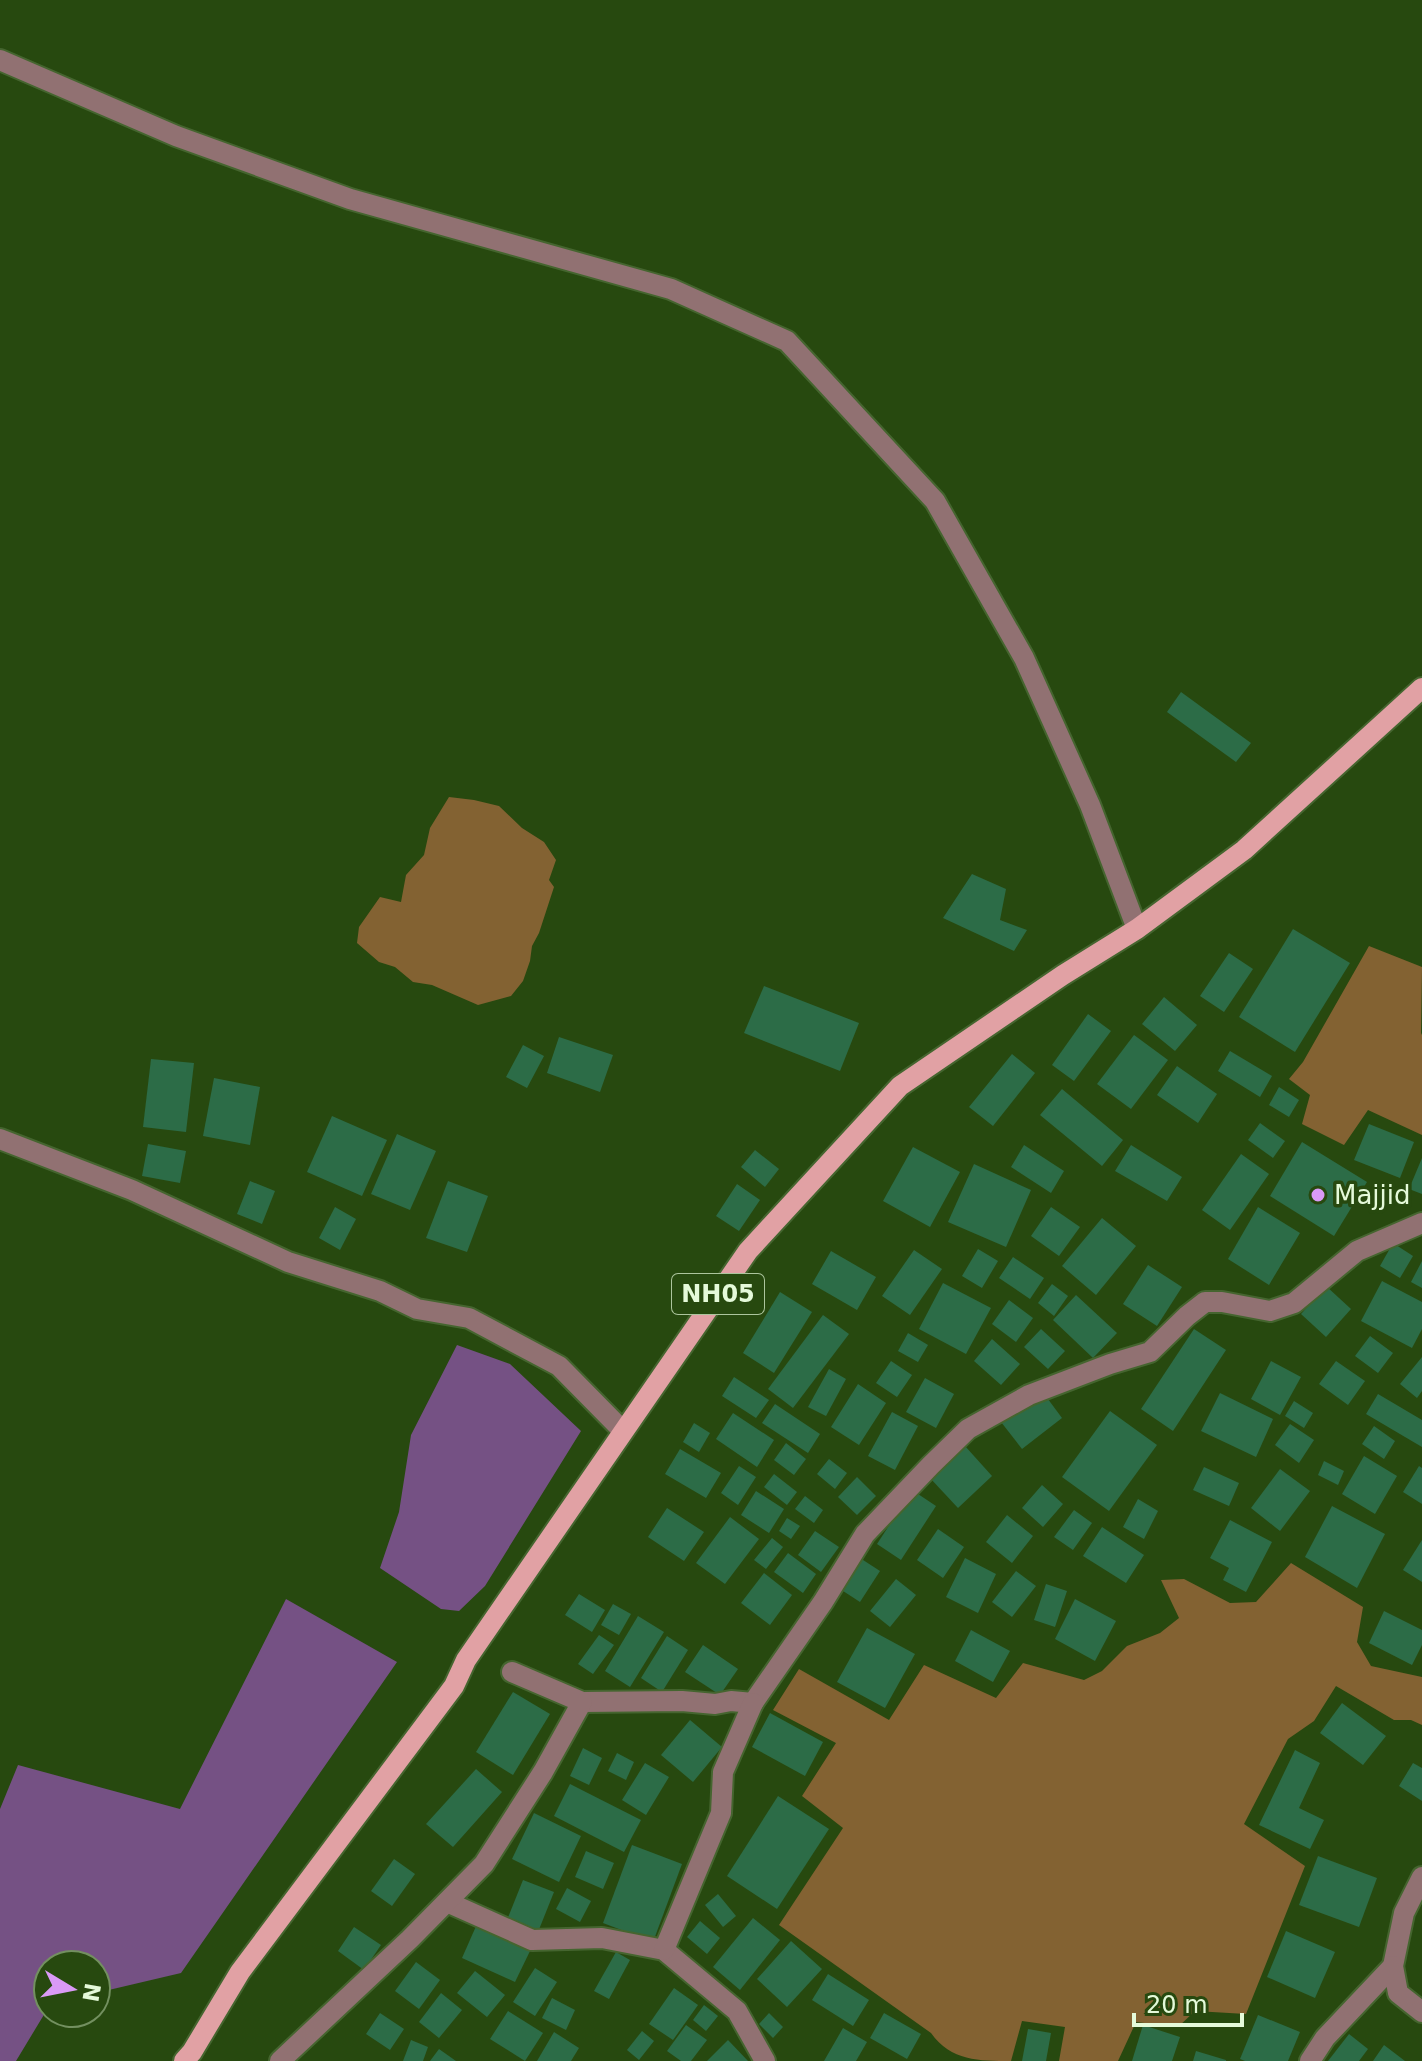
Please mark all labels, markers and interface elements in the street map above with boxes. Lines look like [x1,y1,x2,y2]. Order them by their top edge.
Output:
place label: Majjid [1334,1180,1411,1210]
marker: Majjid [1309,1186,1327,1204]
road number: NH05 [672,1274,764,1314]
north arrow [32,1949,112,2029]
scale bar [1134,1977,1242,2027]
text: N [77,1981,105,2004]
text: 20 m [1146,1991,1208,2019]

